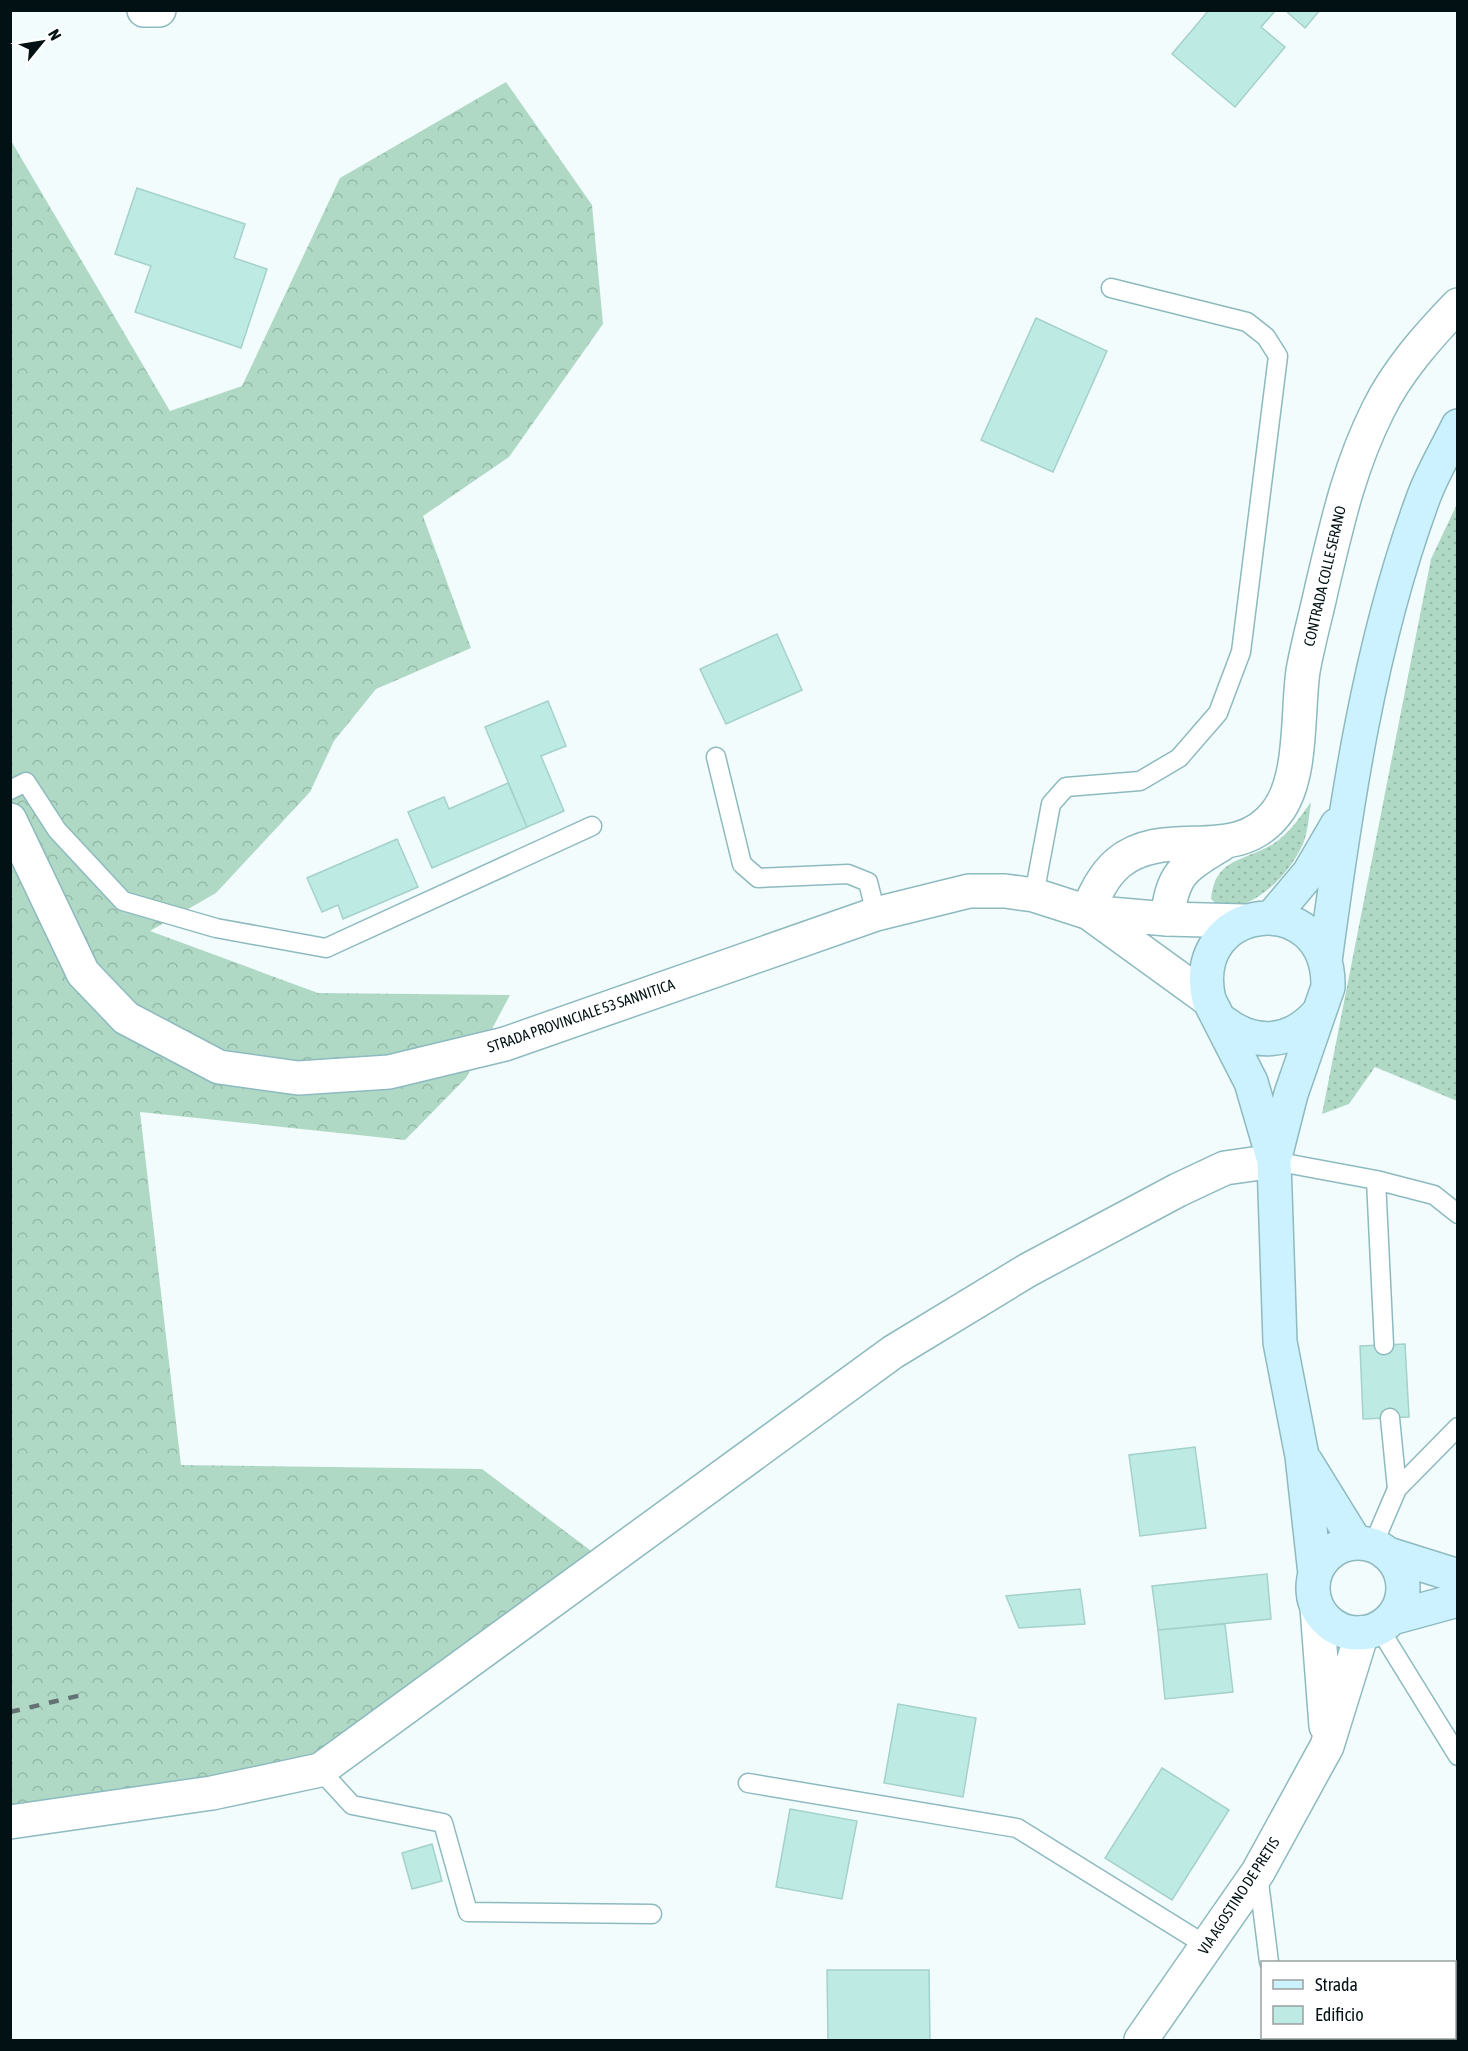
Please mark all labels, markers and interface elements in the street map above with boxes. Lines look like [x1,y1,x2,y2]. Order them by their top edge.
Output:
north arrow [12,12,72,72]
text: N [45,26,65,43]
street label: CONTRADA COLLE SERANO [1300,504,1349,648]
street label: STRADA PROVINCIALE 53 SANNITICA [485,975,677,1056]
street label: VIA AGOSTINO DE PRETIS [1194,1834,1283,1957]
legend [1261,1961,1456,2039]
text: Strada [1315,1974,1358,1995]
text: Edificio [1315,2004,1364,2025]

